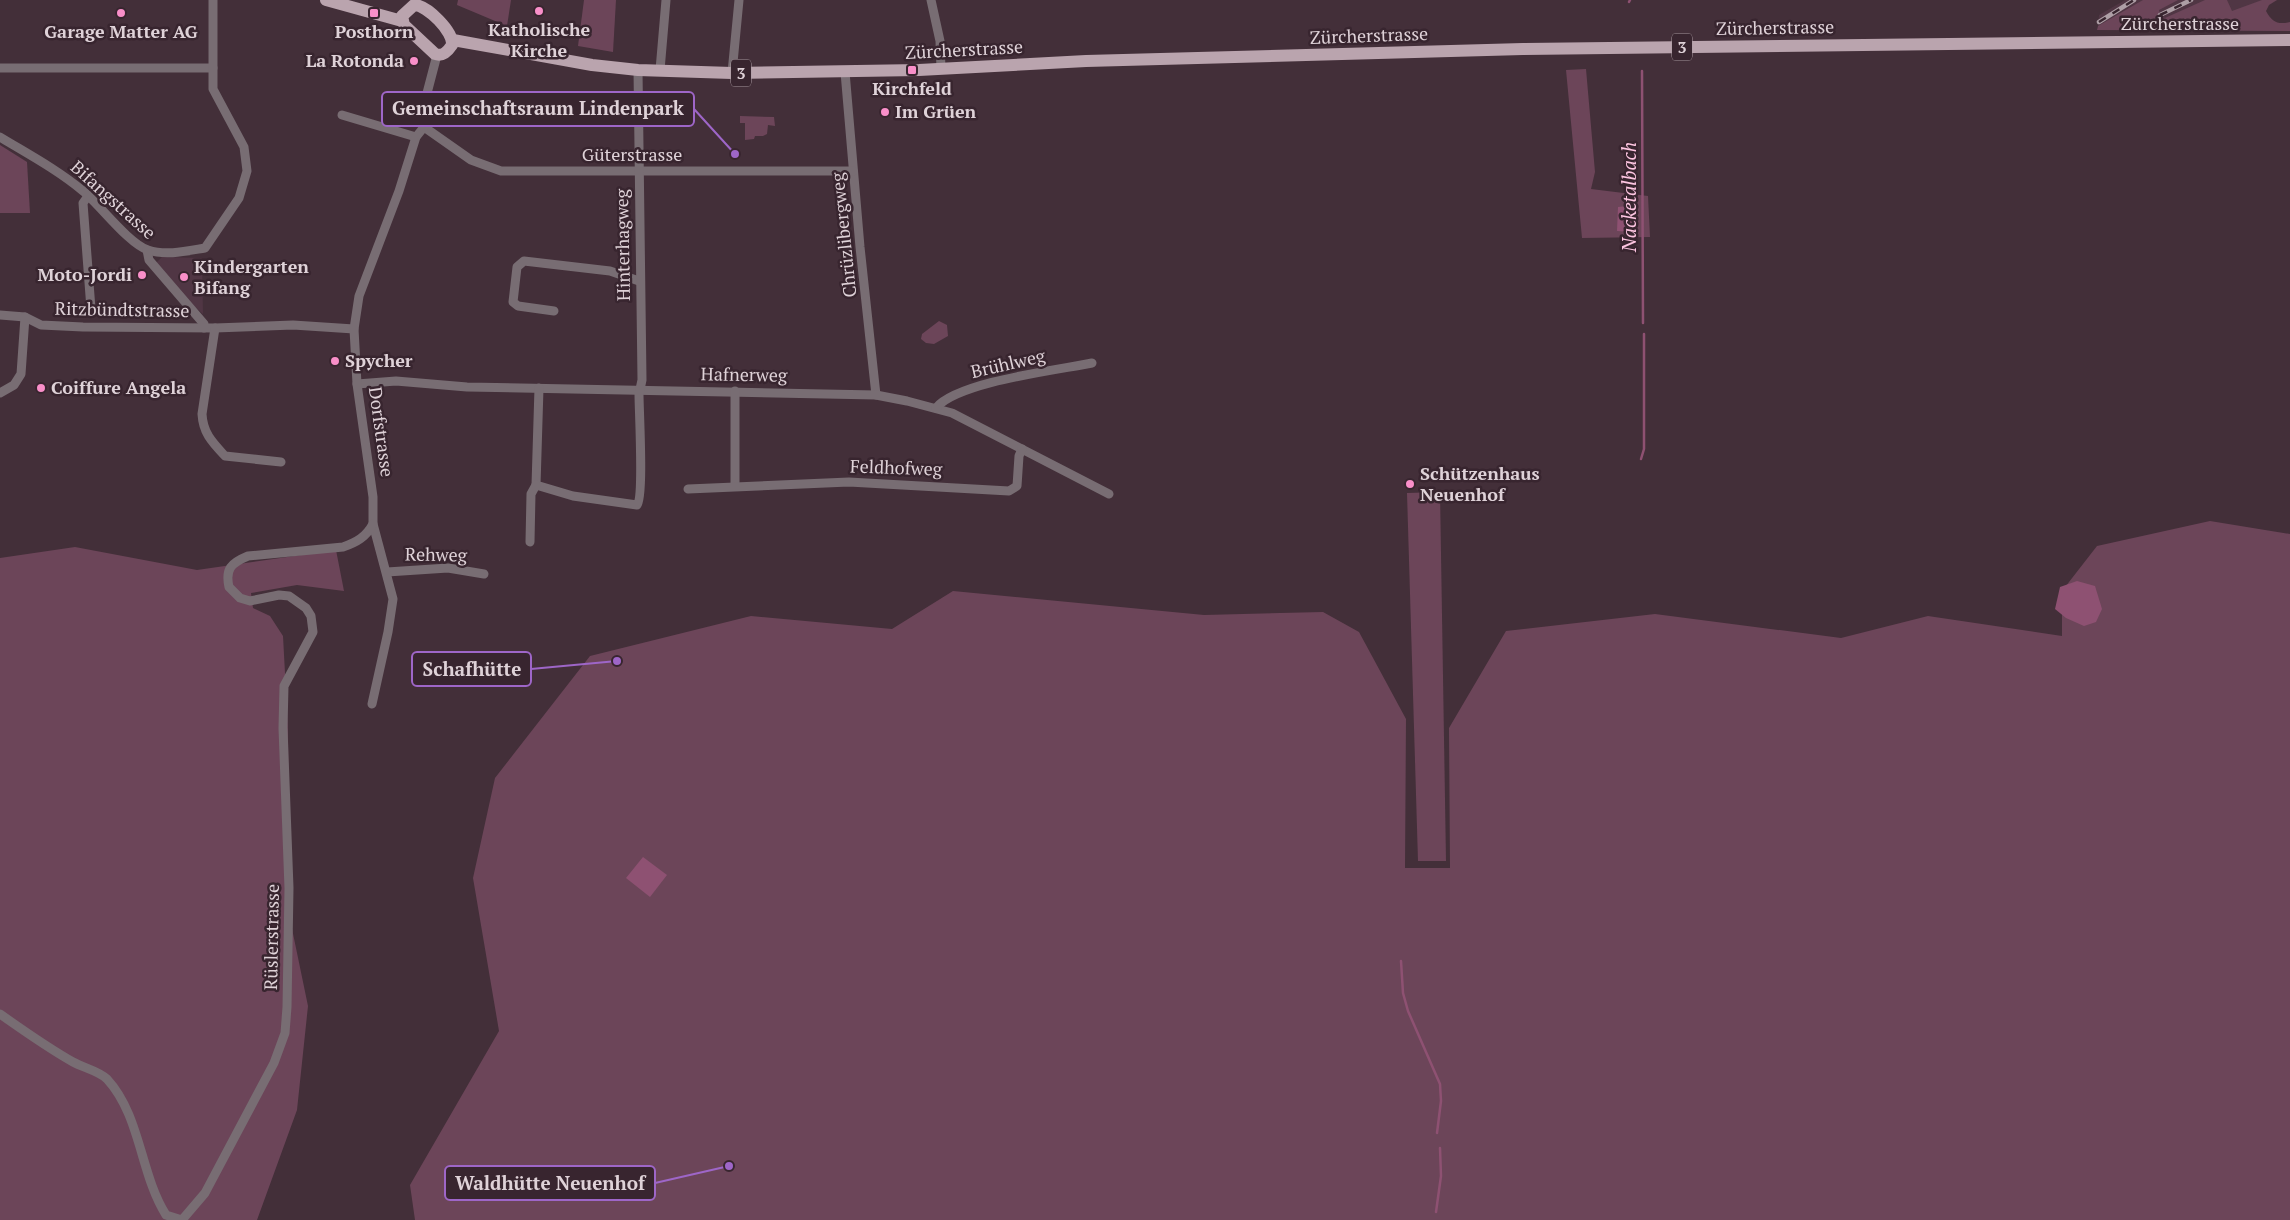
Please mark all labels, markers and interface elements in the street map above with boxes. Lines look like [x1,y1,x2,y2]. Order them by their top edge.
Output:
marker: Katholische Kirche [533,5,545,17]
marker: Garage Matter AG [115,7,127,19]
marker: Posthorn [368,7,380,19]
street label: Zürcherstrasse [2121,11,2239,35]
street label: Zürcherstrasse [1716,14,1834,40]
place label: Katholische Kirche [488,17,590,62]
place label: Garage Matter AG [44,19,198,43]
place label: Posthorn [335,19,414,43]
street label: Zürcherstrasse [1309,21,1428,49]
street label: Zürcherstrasse [904,34,1024,64]
road number: 3 [1672,34,1692,61]
place label: La Rotonda [306,48,404,72]
marker: La Rotonda [408,55,420,67]
road number: 3 [731,59,751,86]
marker: Kirchfeld [906,64,918,76]
place label: Kirchfeld [872,76,952,100]
callout: Gemeinschaftsraum Lindenpark [382,92,694,126]
text: Gemeinschaftsraum Lindenpark [392,95,685,120]
place label: Im Grüen [895,99,977,123]
marker: Im Grüen [879,106,891,118]
street label: Güterstrasse [582,142,682,166]
water label: Nacketalbach [1616,142,1641,253]
street label: Bifangstrasse [66,155,161,244]
street label: Chrüzlibergweg [824,171,862,299]
street label: Hinterhagweg [609,188,635,301]
place label: Kindergarten Bifang [194,254,309,299]
place label: Moto-Jordi [38,262,132,286]
marker: Moto-Jordi [136,269,148,281]
marker: Kindergarten Bifang [178,271,190,283]
street label: Ritzbündtstrasse [54,296,190,322]
street label: Brühlweg [968,343,1048,383]
place label: Spycher [345,348,413,372]
marker: Spycher [329,355,341,367]
street label: Hafnerweg [701,361,788,387]
place label: Coiffure Angela [51,375,186,399]
marker: Coiffure Angela [35,382,47,394]
street label: Dorfstrasse [364,385,400,479]
street label: Feldhofweg [849,453,943,481]
place label: Schützenhaus Neuenhof [1420,461,1540,506]
marker: Schützenhaus Neuenhof [1404,478,1416,490]
street label: Rehweg [405,541,468,567]
callout: Schafhütte [412,652,531,686]
text: Schafhütte [423,656,521,681]
street label: Rüslerstrasse [258,884,284,990]
callout: Waldhütte Neuenhof [445,1166,655,1200]
text: Waldhütte Neuenhof [455,1170,647,1195]

